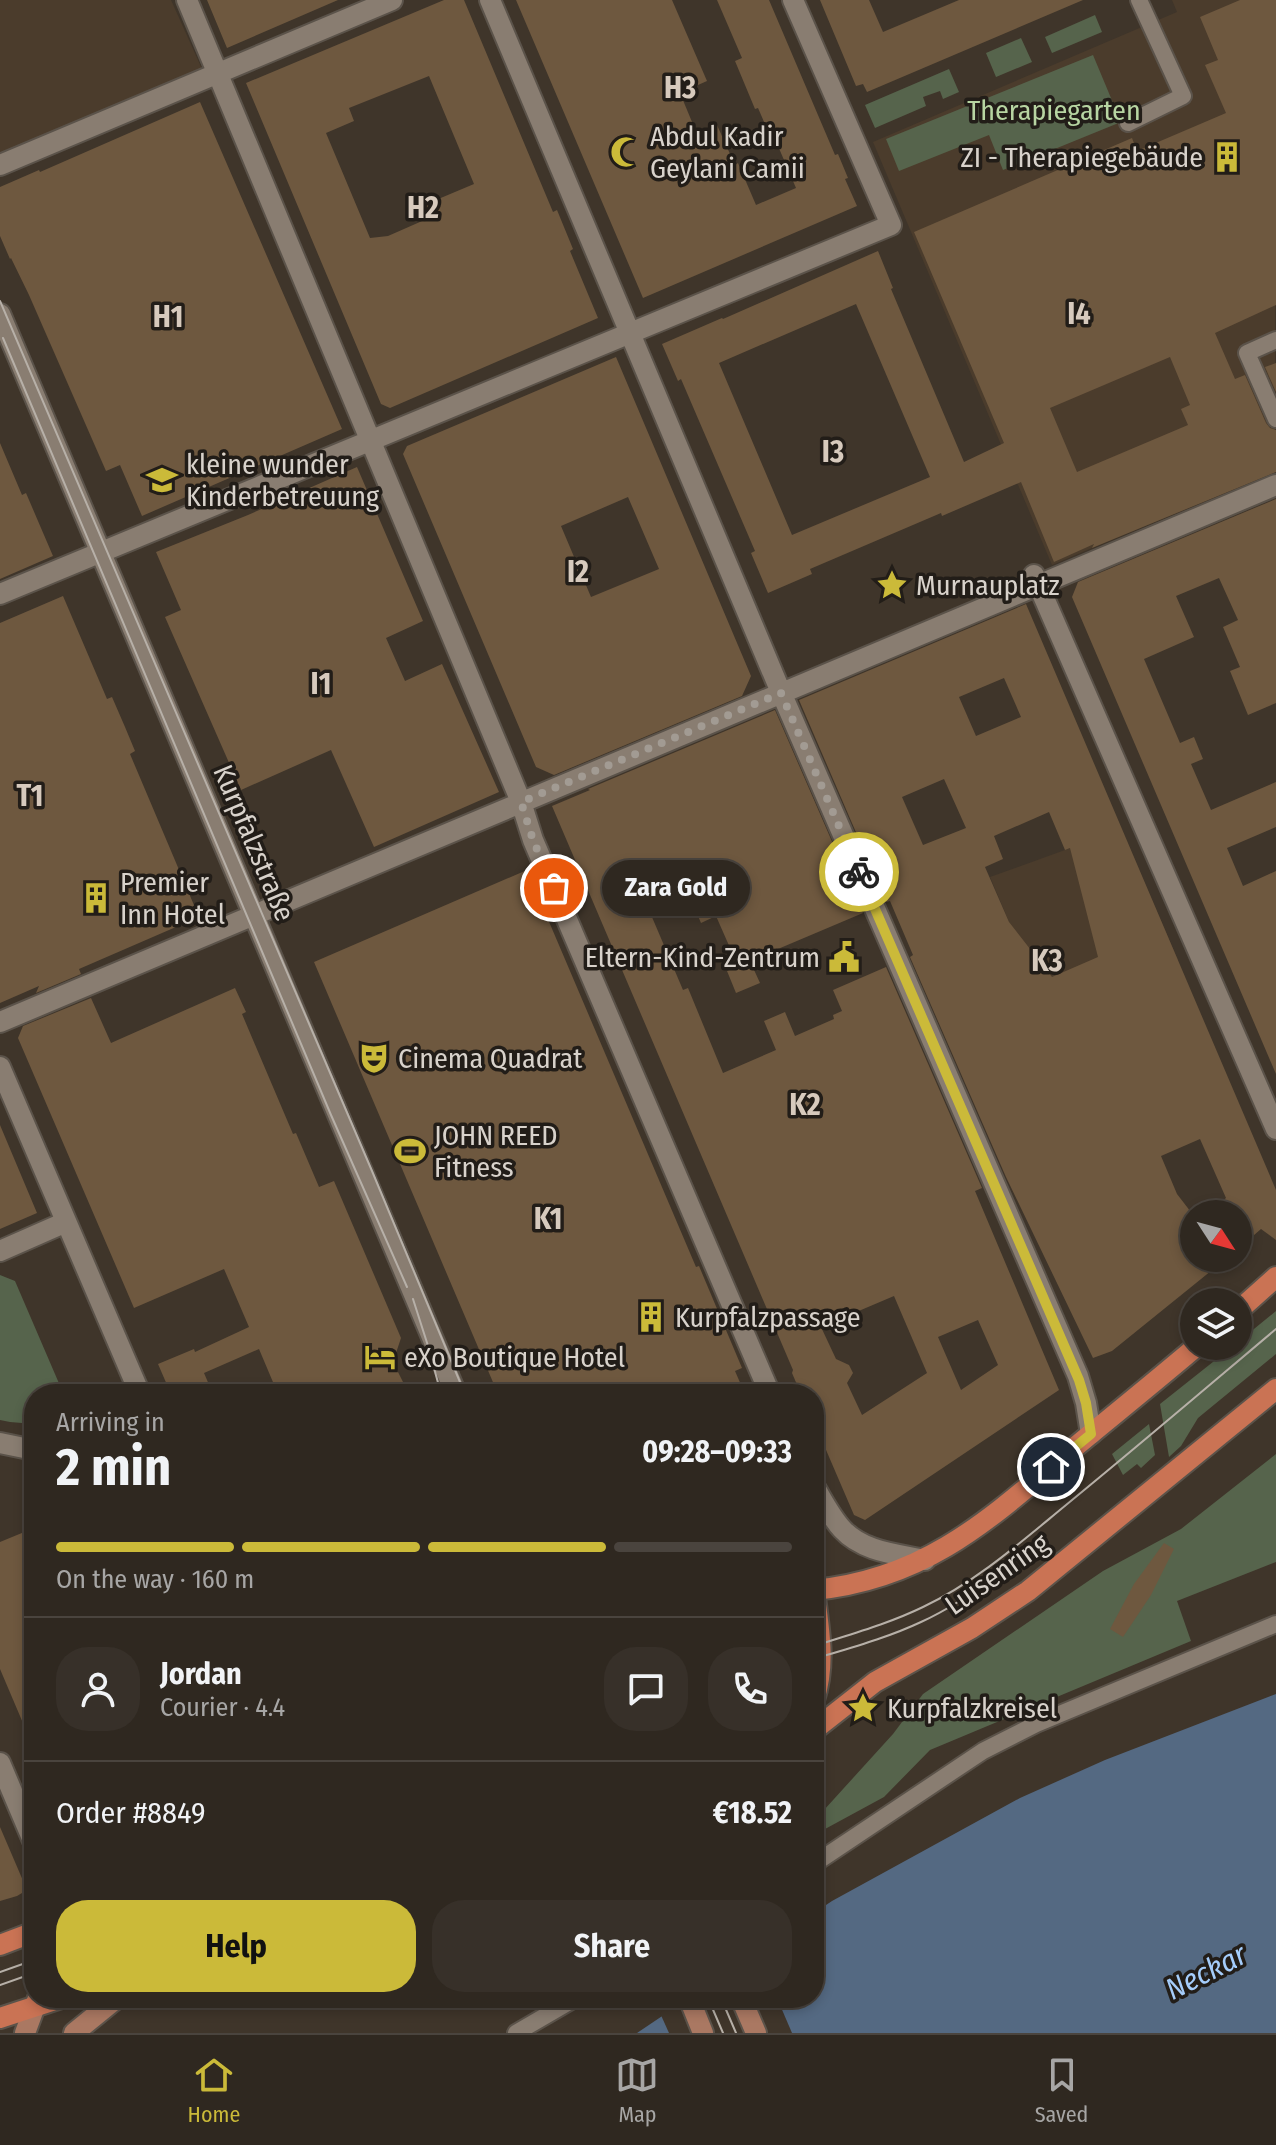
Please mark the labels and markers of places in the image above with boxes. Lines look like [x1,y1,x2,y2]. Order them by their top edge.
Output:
place label: Abdul Kadir Geylani Camii [650,120,805,185]
mosque icon: Abdul Kadir Geylani Camii [609,135,643,169]
building icon: ZI - Therapiegebäude [1210,140,1244,174]
place label: ZI - Therapiegebäude [961,141,1203,174]
place label: kleine wunder Kinderbetreuung [186,448,380,513]
school or university icon: kleine wunder Kinderbetreuung [145,463,179,497]
place icon: Murnauplatz [875,568,909,602]
place label: Murnauplatz [916,569,1060,602]
pin [520,854,588,922]
callout: Zara Gold [602,860,750,916]
place label: Premier Inn Hotel [120,866,225,931]
building icon: Premier Inn Hotel [79,881,113,915]
public building icon: Eltern-Kind-Zentrum [827,940,861,974]
place label: Eltern-Kind-Zentrum [585,941,820,974]
theatre icon: Cinema Quadrat [357,1041,391,1075]
place label: Cinema Quadrat [398,1042,583,1075]
place label: JOHN REED Fitness [434,1119,558,1184]
sports icon: JOHN REED Fitness [393,1134,427,1168]
building icon: Kurpfalzpassage [634,1300,668,1334]
place label: Kurpfalzpassage [675,1301,861,1334]
hotel icon: eXo Boutique Hotel [363,1340,397,1374]
place label: eXo Boutique Hotel [404,1341,625,1374]
pin [1017,1433,1085,1501]
place icon: Kurpfalzkreisel [846,1691,880,1725]
place label: Kurpfalzkreisel [887,1692,1057,1725]

